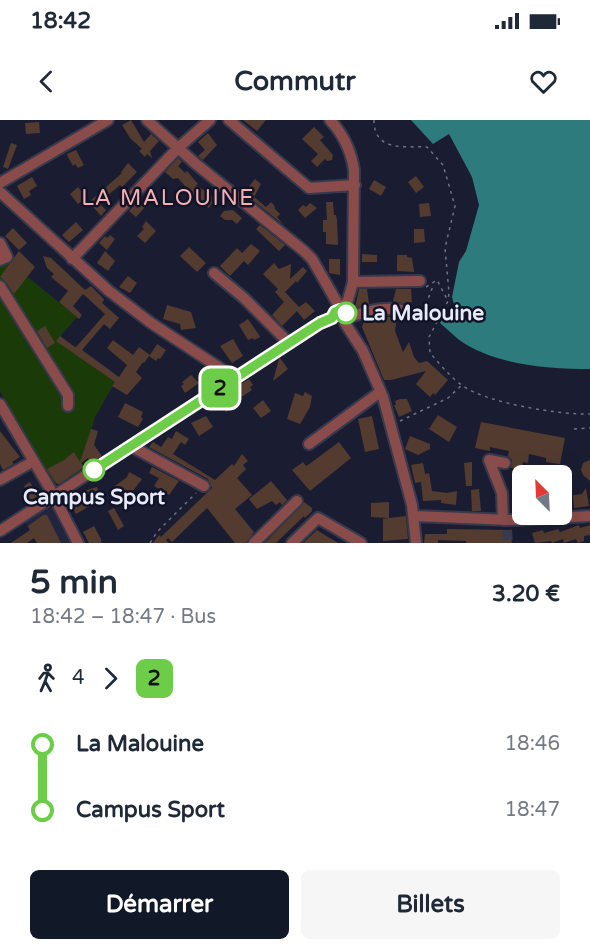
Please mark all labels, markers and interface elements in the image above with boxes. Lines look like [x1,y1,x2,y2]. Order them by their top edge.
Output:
text: 18:42 [30,8,91,34]
icon: back [30,65,63,98]
text: Commutr [234,65,356,98]
icon: heart [527,65,560,98]
district label: LA MALOUINE [81,185,255,211]
place label: La Malouine [362,301,484,326]
marker: La Malouine [335,302,357,324]
line badge: 2 [200,368,240,408]
text: 2 [213,376,227,401]
marker: Campus Sport [83,459,105,481]
north arrow [512,465,572,525]
map controls [512,465,572,525]
place label: Campus Sport [23,485,165,510]
text: 5 min [30,563,118,602]
text: 3.20 € [492,581,560,607]
text: 18:42 – 18:47 · Bus [30,605,216,629]
icon: walk [30,662,63,695]
icon: forward [94,662,127,695]
text: 4 [72,666,85,690]
text: 2 [148,666,161,691]
text: La Malouine [76,731,204,757]
text: 18:46 [505,732,560,756]
text: Campus Sport [76,797,225,823]
text: 18:47 [505,798,560,822]
button: Démarrer [30,870,289,939]
button: Billets [301,870,560,939]

